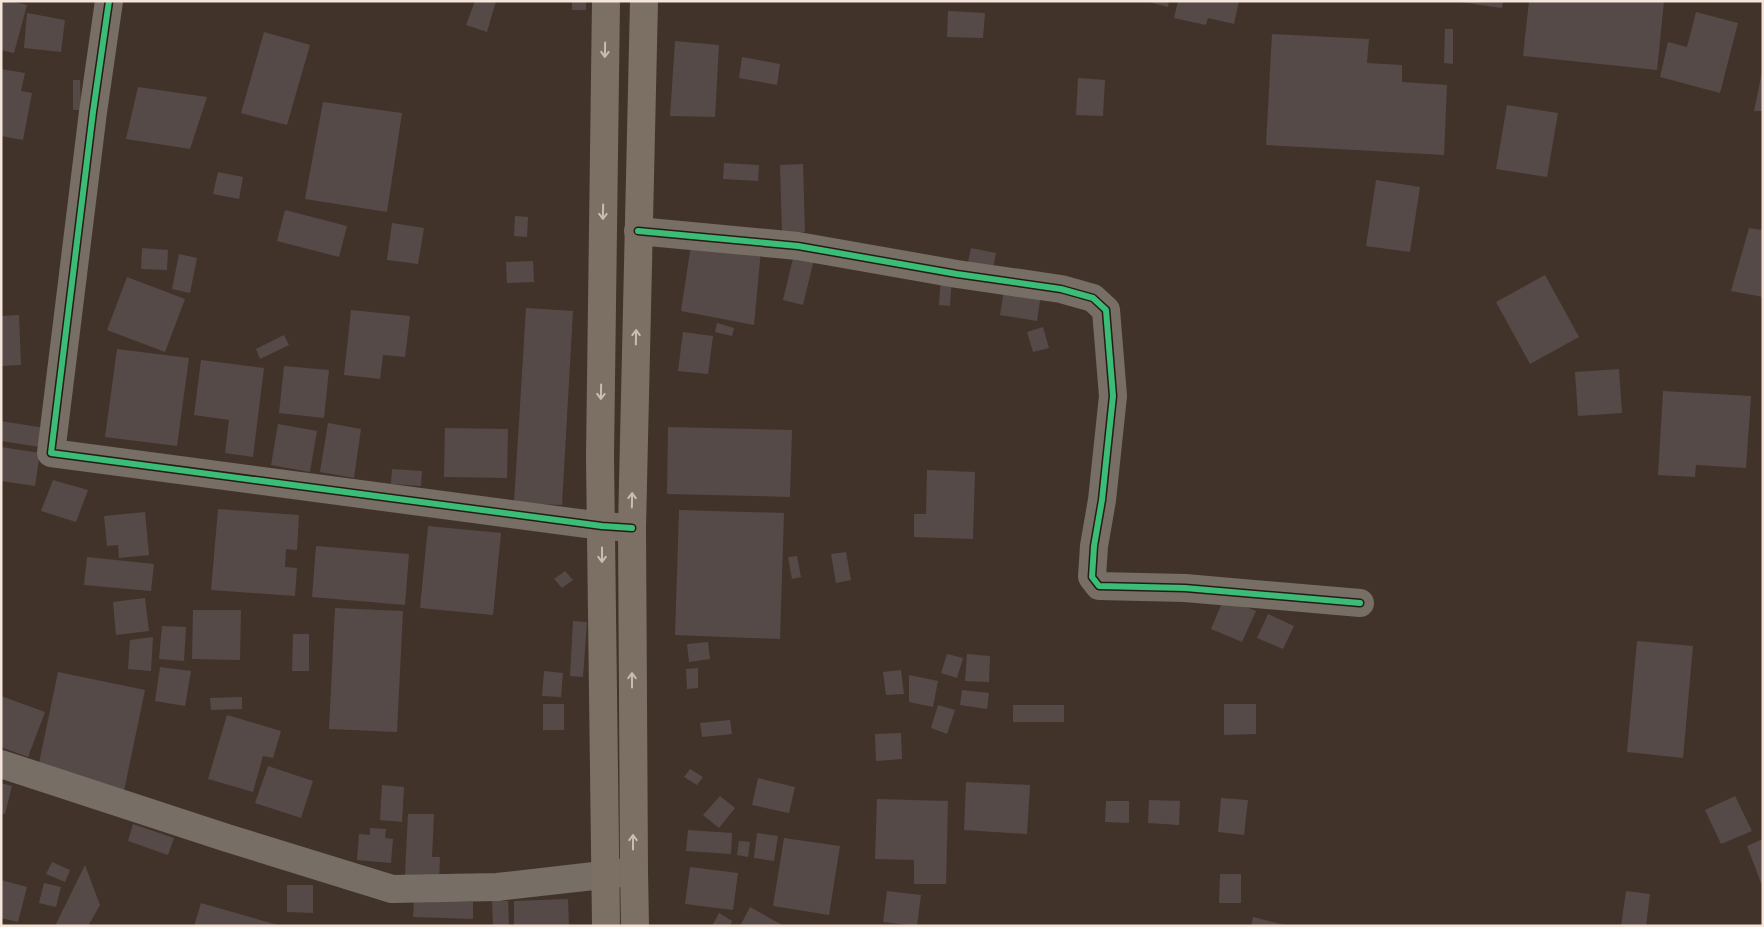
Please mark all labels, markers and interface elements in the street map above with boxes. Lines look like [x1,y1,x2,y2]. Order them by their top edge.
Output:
one-way arrow [600,42,610,58]
one-way arrow [598,204,608,220]
one-way arrow [631,329,641,346]
one-way arrow [596,384,606,400]
one-way arrow [627,492,637,508]
one-way arrow [597,546,607,563]
one-way arrow [628,672,637,688]
one-way arrow [628,834,638,850]

